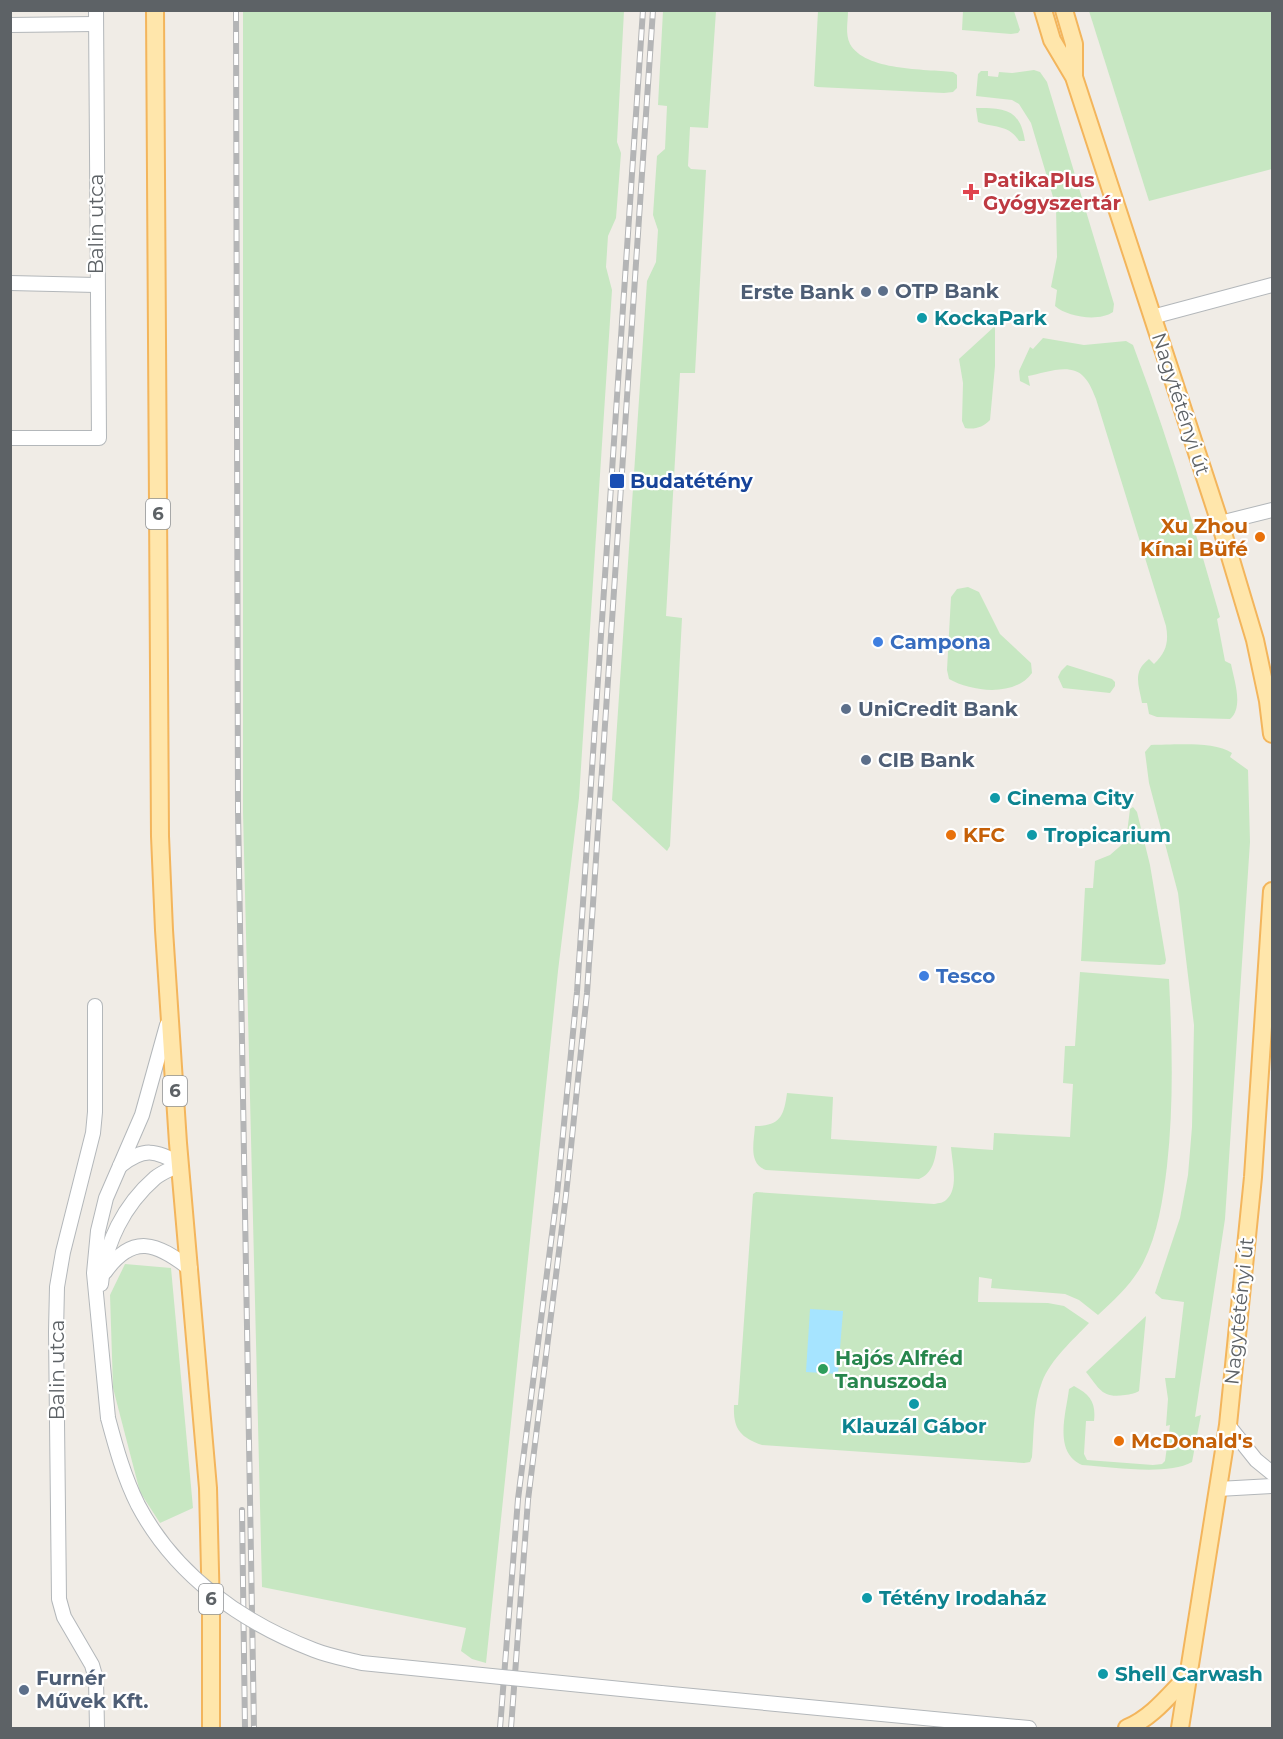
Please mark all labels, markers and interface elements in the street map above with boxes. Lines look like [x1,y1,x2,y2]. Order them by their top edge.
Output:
place label: PatikaPlus Gyógyszertár [983,168,1122,215]
street label: Balin utca [84,174,108,274]
marker: PatikaPlus Gyógyszertár [964,185,978,199]
place label: OTP Bank [895,279,1000,303]
place label: Erste Bank [740,280,855,304]
marker: OTP Bank [876,284,890,298]
marker: Erste Bank [859,285,873,299]
place label: KockaPark [934,306,1048,330]
marker: KockaPark [915,311,929,325]
street label: Nagytétényi út [1147,330,1215,478]
place label: Budatétény [630,469,754,493]
marker: Budatétény [608,472,626,490]
road number: 6 [146,499,170,529]
place label: Xu Zhou Kínai Büfé [1140,514,1248,561]
marker: Xu Zhou Kínai Büfé [1253,530,1267,544]
place label: Campona [890,630,991,654]
marker: Campona [871,635,885,649]
place label: UniCredit Bank [858,697,1019,721]
marker: UniCredit Bank [839,702,853,716]
place label: CIB Bank [878,748,975,772]
marker: CIB Bank [859,753,873,767]
place label: Cinema City [1007,786,1135,810]
marker: Cinema City [988,791,1002,805]
place label: KFC [963,823,1005,847]
place label: Tropicarium [1044,823,1171,847]
marker: KFC [944,828,958,842]
marker: Tropicarium [1025,828,1039,842]
place label: Tesco [936,964,995,988]
marker: Tesco [917,969,931,983]
road number: 6 [163,1076,187,1106]
street label: Nagytétényi út [1219,1236,1259,1386]
street label: Balin utca [45,1320,69,1420]
place label: Hajós Alfréd Tanuszoda [835,1346,963,1393]
marker: Hajós Alfréd Tanuszoda [816,1362,830,1376]
marker: Klauzál Gábor [907,1397,921,1411]
place label: Klauzál Gábor [841,1414,987,1438]
place label: McDonald's [1131,1429,1253,1453]
marker: McDonald's [1112,1434,1126,1448]
road number: 6 [199,1584,223,1614]
place label: Tétény Irodaház [879,1586,1047,1610]
marker: Tétény Irodaház [860,1591,874,1605]
place label: Shell Carwash [1115,1662,1263,1686]
place label: Furnér Művek Kft. [36,1666,149,1713]
marker: Shell Carwash [1096,1667,1110,1681]
marker: Furnér Művek Kft. [17,1683,31,1697]

